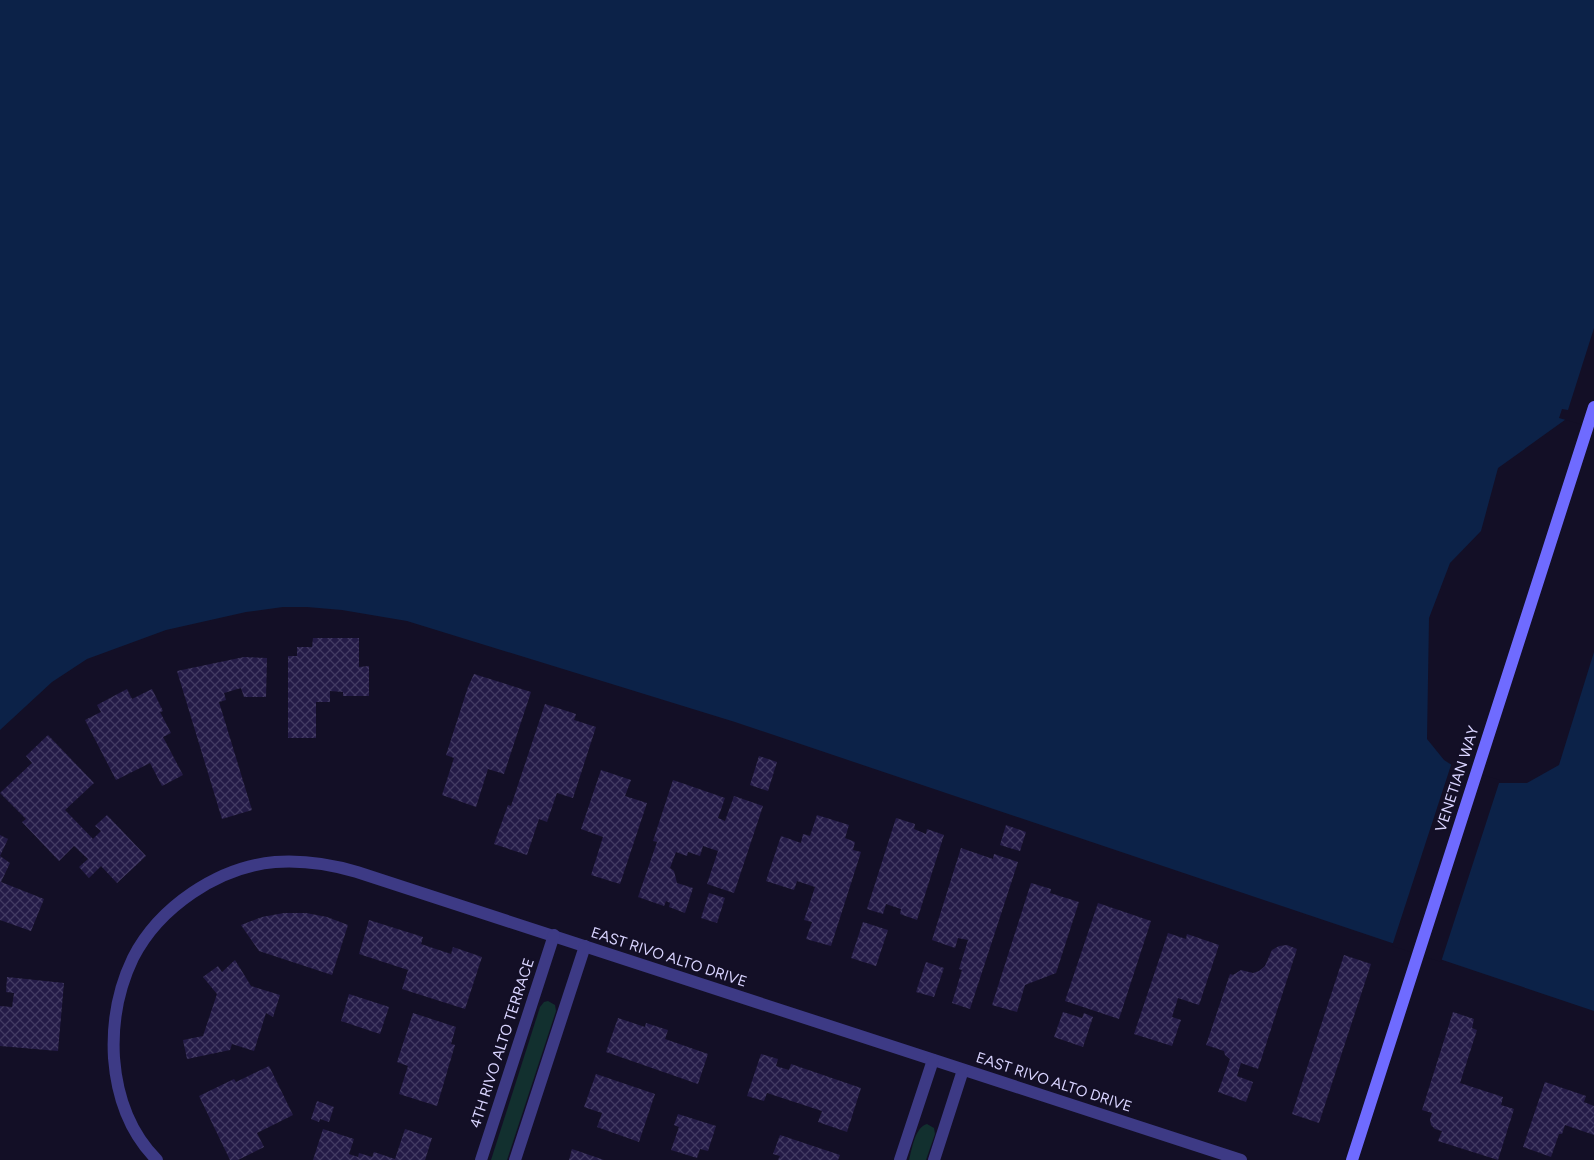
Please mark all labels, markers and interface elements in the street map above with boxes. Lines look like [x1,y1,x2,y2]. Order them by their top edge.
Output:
street label: VENETIAN WAY [1431,724,1483,834]
street label: EAST RIVO ALTO DRIVE [589,923,749,991]
street label: 4TH RIVO ALTO TERRACE [466,956,538,1130]
street label: EAST RIVO ALTO DRIVE [974,1048,1134,1116]

